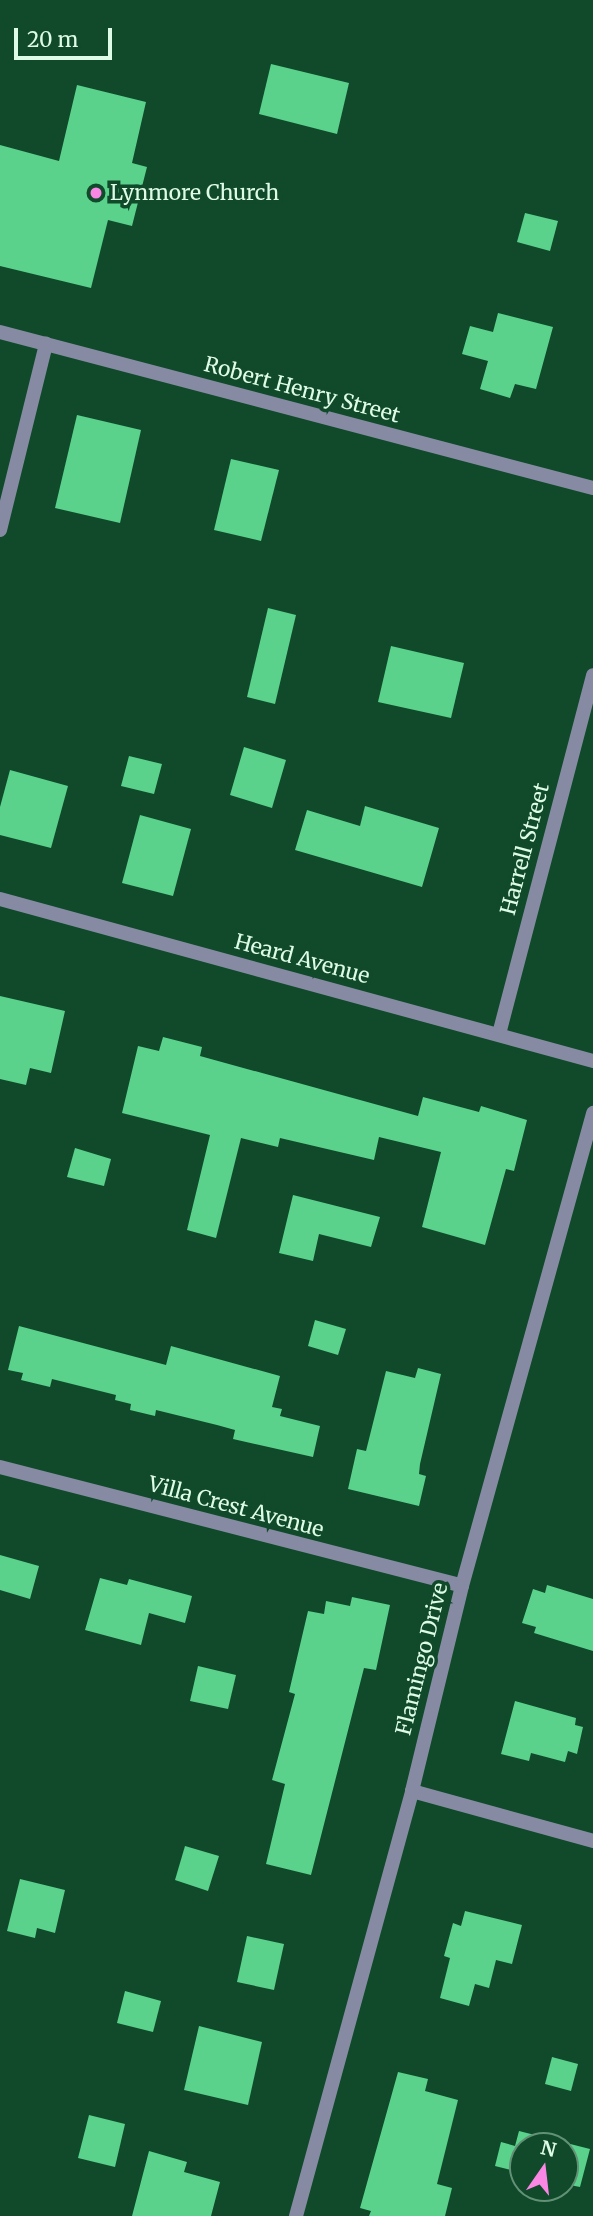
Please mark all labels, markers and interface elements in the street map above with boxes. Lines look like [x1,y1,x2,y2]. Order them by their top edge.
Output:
scale bar [18,14,116,58]
text: 20 m [27,26,78,53]
place label: Lynmore Church [110,180,279,206]
marker: Lynmore Church [88,185,104,201]
street label: Robert Henry Street [201,352,403,428]
street label: Harrell Street [495,780,555,918]
street label: Heard Avenue [232,929,372,989]
street label: Villa Crest Avenue [146,1471,326,1543]
street label: Flamingo Drive [391,1580,453,1738]
north arrow [509,2132,579,2202]
text: N [538,2135,559,2162]

